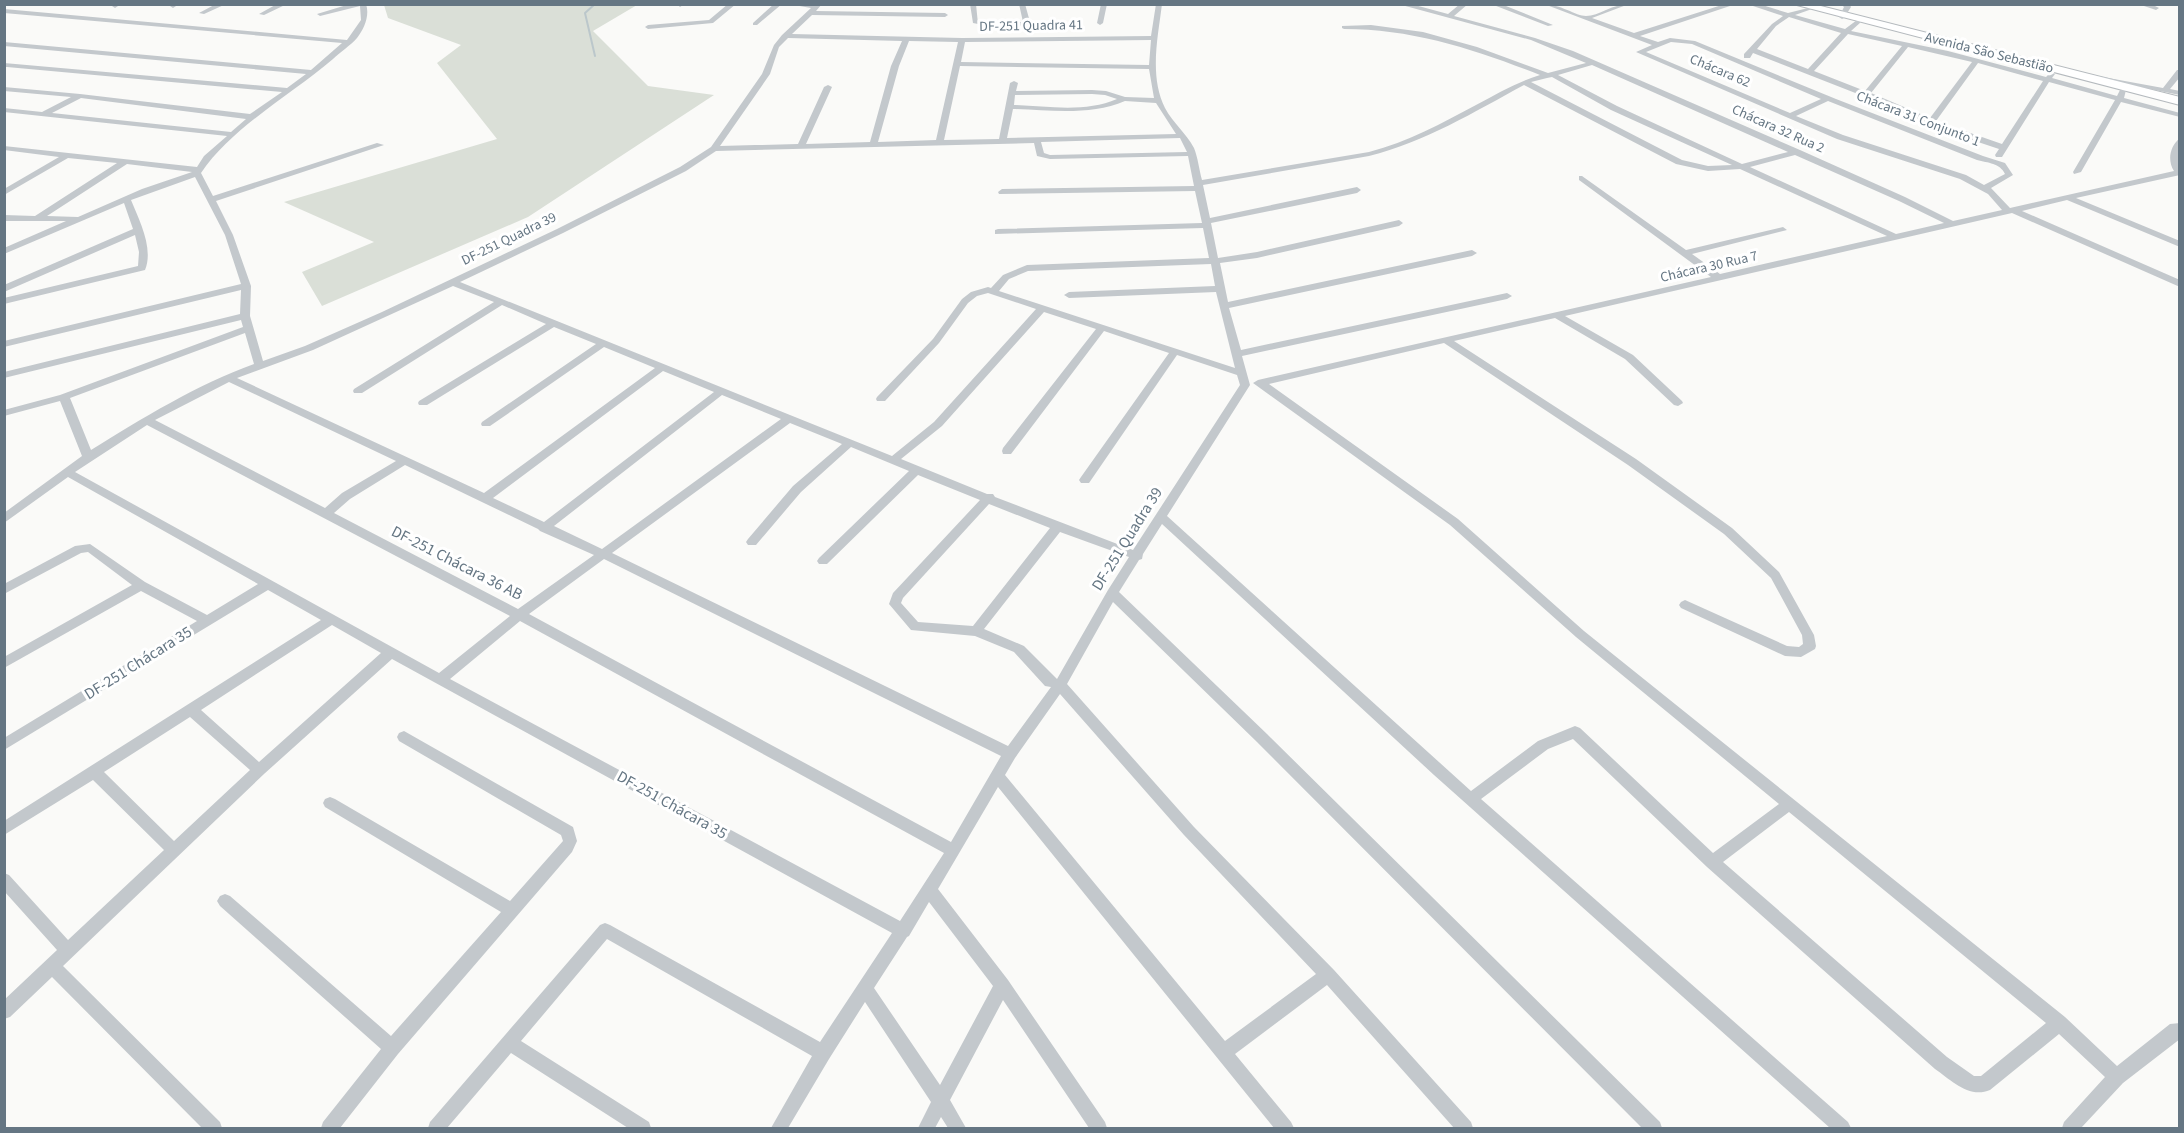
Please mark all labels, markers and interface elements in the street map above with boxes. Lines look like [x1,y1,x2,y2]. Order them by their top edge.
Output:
street label: DF-251 Quadra 41 [979,15,1083,37]
street label: Avenida São Sebastião [1923,27,2055,79]
street label: Chácara 62 [1687,49,1754,93]
street label: Chácara 31 Conjunto 1 [1853,86,1983,152]
street label: Chácara 32 Rua 2 [1728,100,1828,158]
street label: DF-251 Quadra 39 [458,207,560,271]
street label: Chácara 30 Rua 7 [1658,246,1760,288]
street label: DF-251 Quadra 39 [1086,483,1168,595]
street label: DF-251 Chácara 36 AB [388,520,526,606]
street label: DF-251 Chácara 35 [80,621,196,705]
street label: DF-251 Chácara 35 [613,766,731,845]

